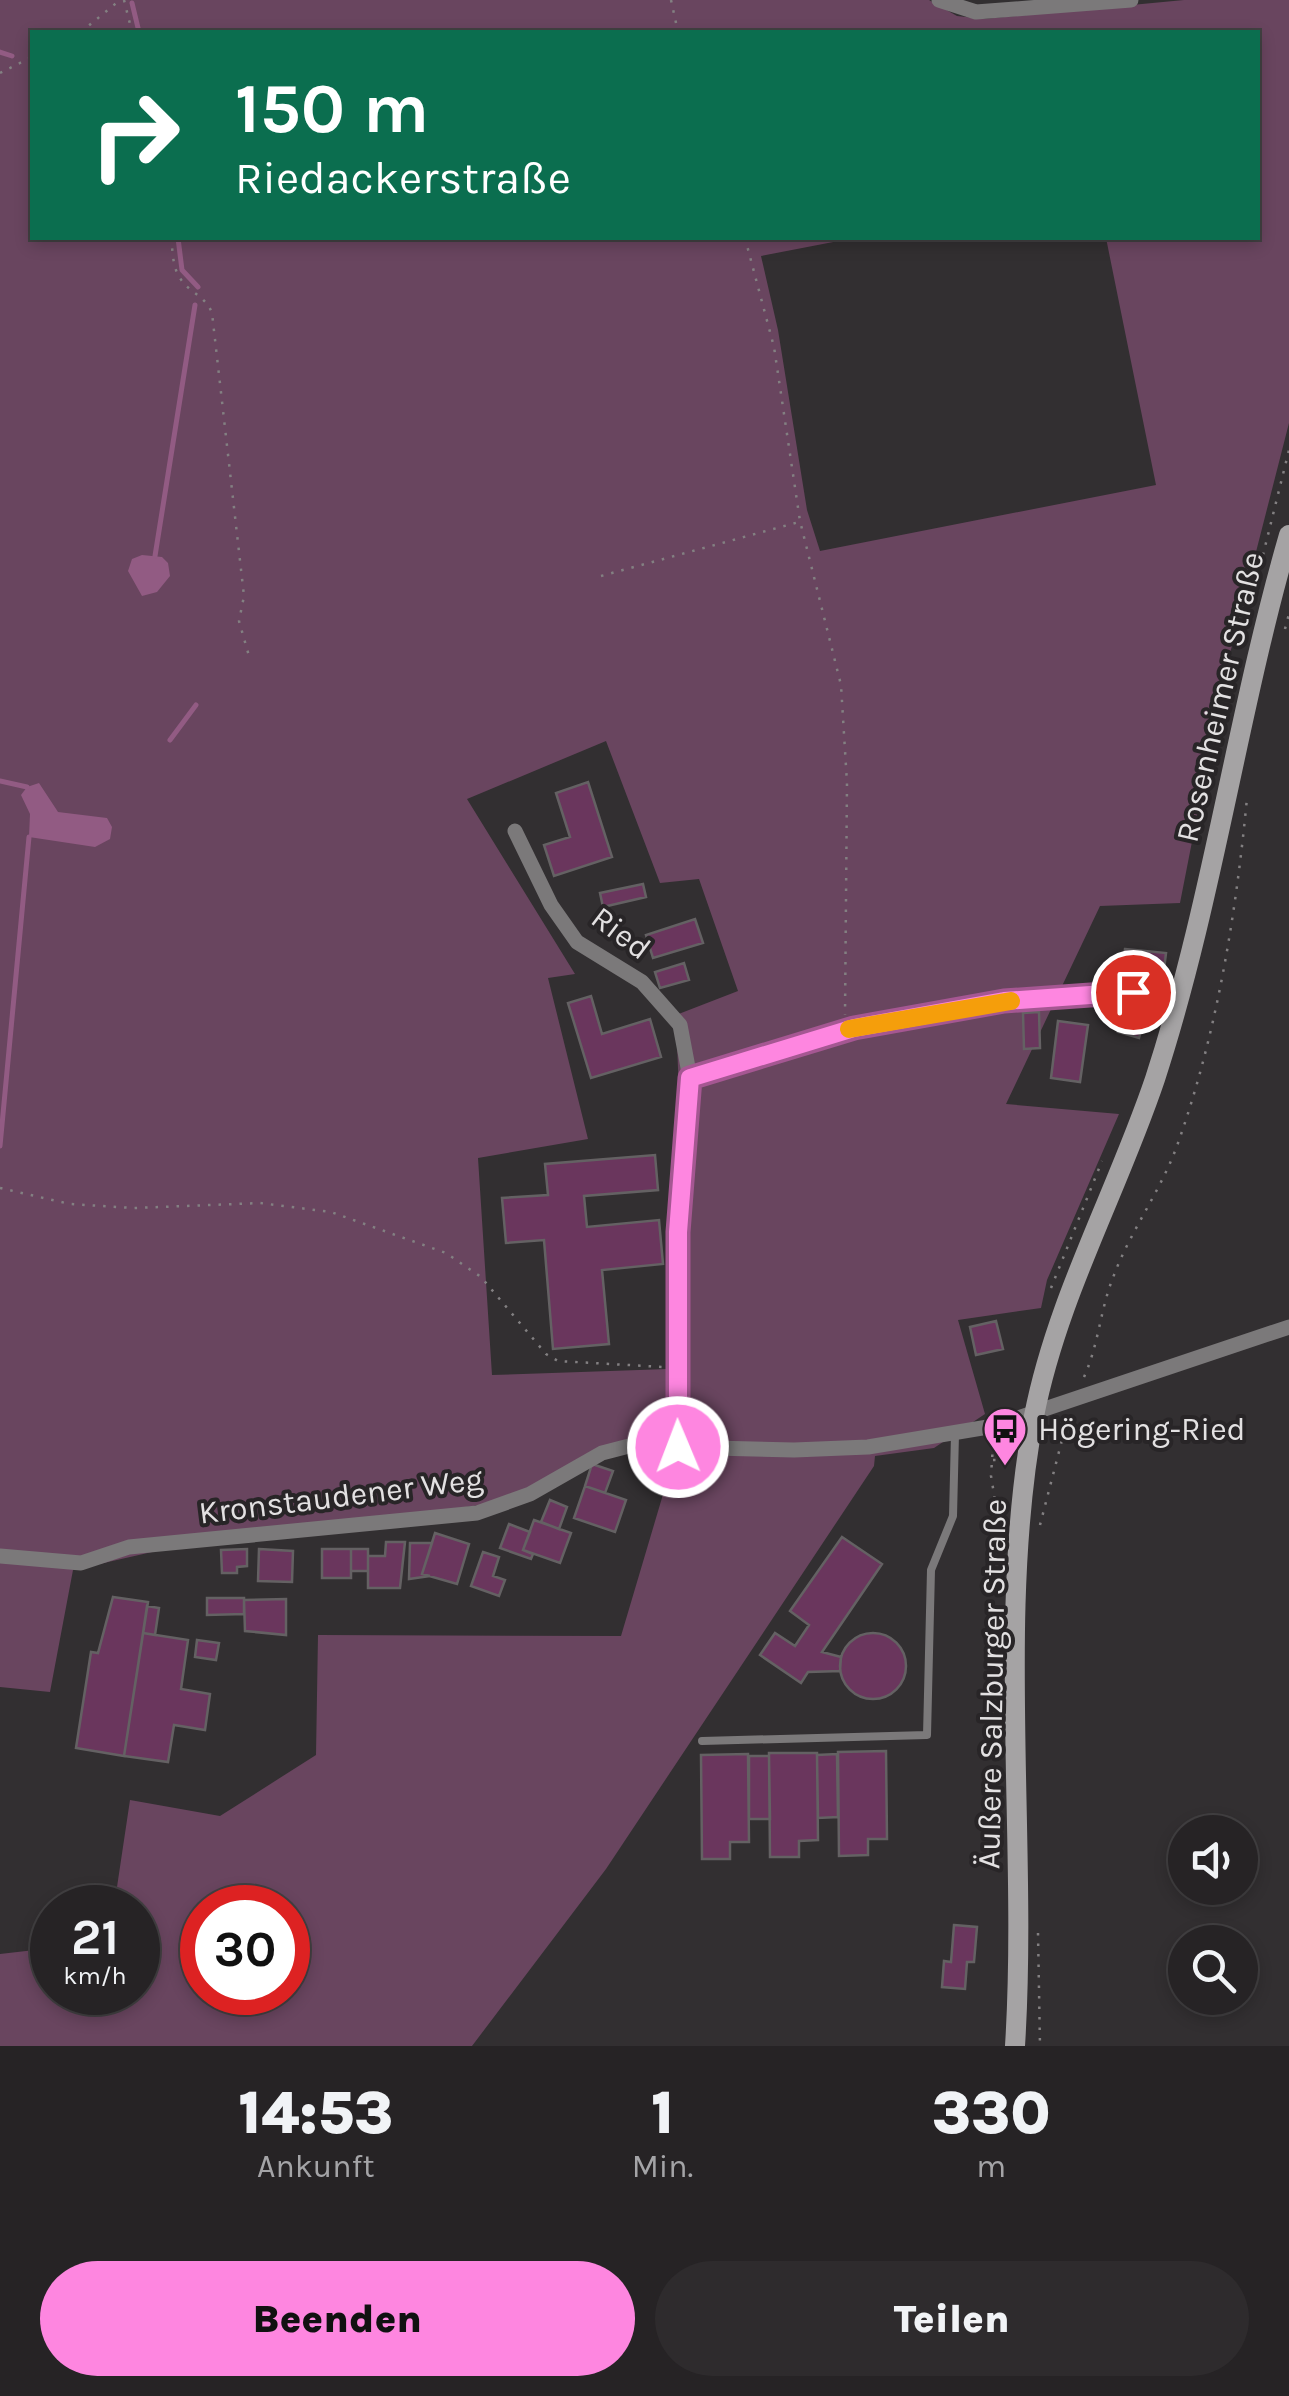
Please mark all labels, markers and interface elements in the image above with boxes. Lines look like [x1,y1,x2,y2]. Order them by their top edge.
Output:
text: 150 m [235,68,429,150]
icon: right [70,70,200,200]
text: Riedackerstraße [235,152,571,204]
street label: Rosenheimer Straße [1169,548,1271,846]
street label: Ried [584,899,658,967]
pin [1091,950,1176,1035]
icon: arrive [1106,965,1161,1020]
position arrow [626,1395,730,1499]
bus stop icon: Högering-Ried [982,1406,1028,1467]
place label: Högering-Ried [1038,1411,1246,1448]
street label: Kronstaudener Weg [197,1460,485,1532]
street label: Äußere Salzburger Straße [970,1499,1014,1869]
map controls [1168,1815,1258,2015]
button: sound [1168,1815,1258,1905]
speed limit sign: 30 [180,1885,310,2015]
text: 21 [71,1908,119,1967]
button: search [1168,1925,1258,2015]
text: km/h [63,1961,127,1990]
text: 14:53 [238,2078,393,2148]
text: 1 [651,2078,674,2148]
text: 330 [932,2078,1051,2148]
text: Ankunft [257,2148,375,2185]
text: Min. [632,2148,693,2185]
text: m [976,2148,1006,2185]
button: Beenden [40,2261,635,2376]
button: Teilen [655,2261,1249,2376]

